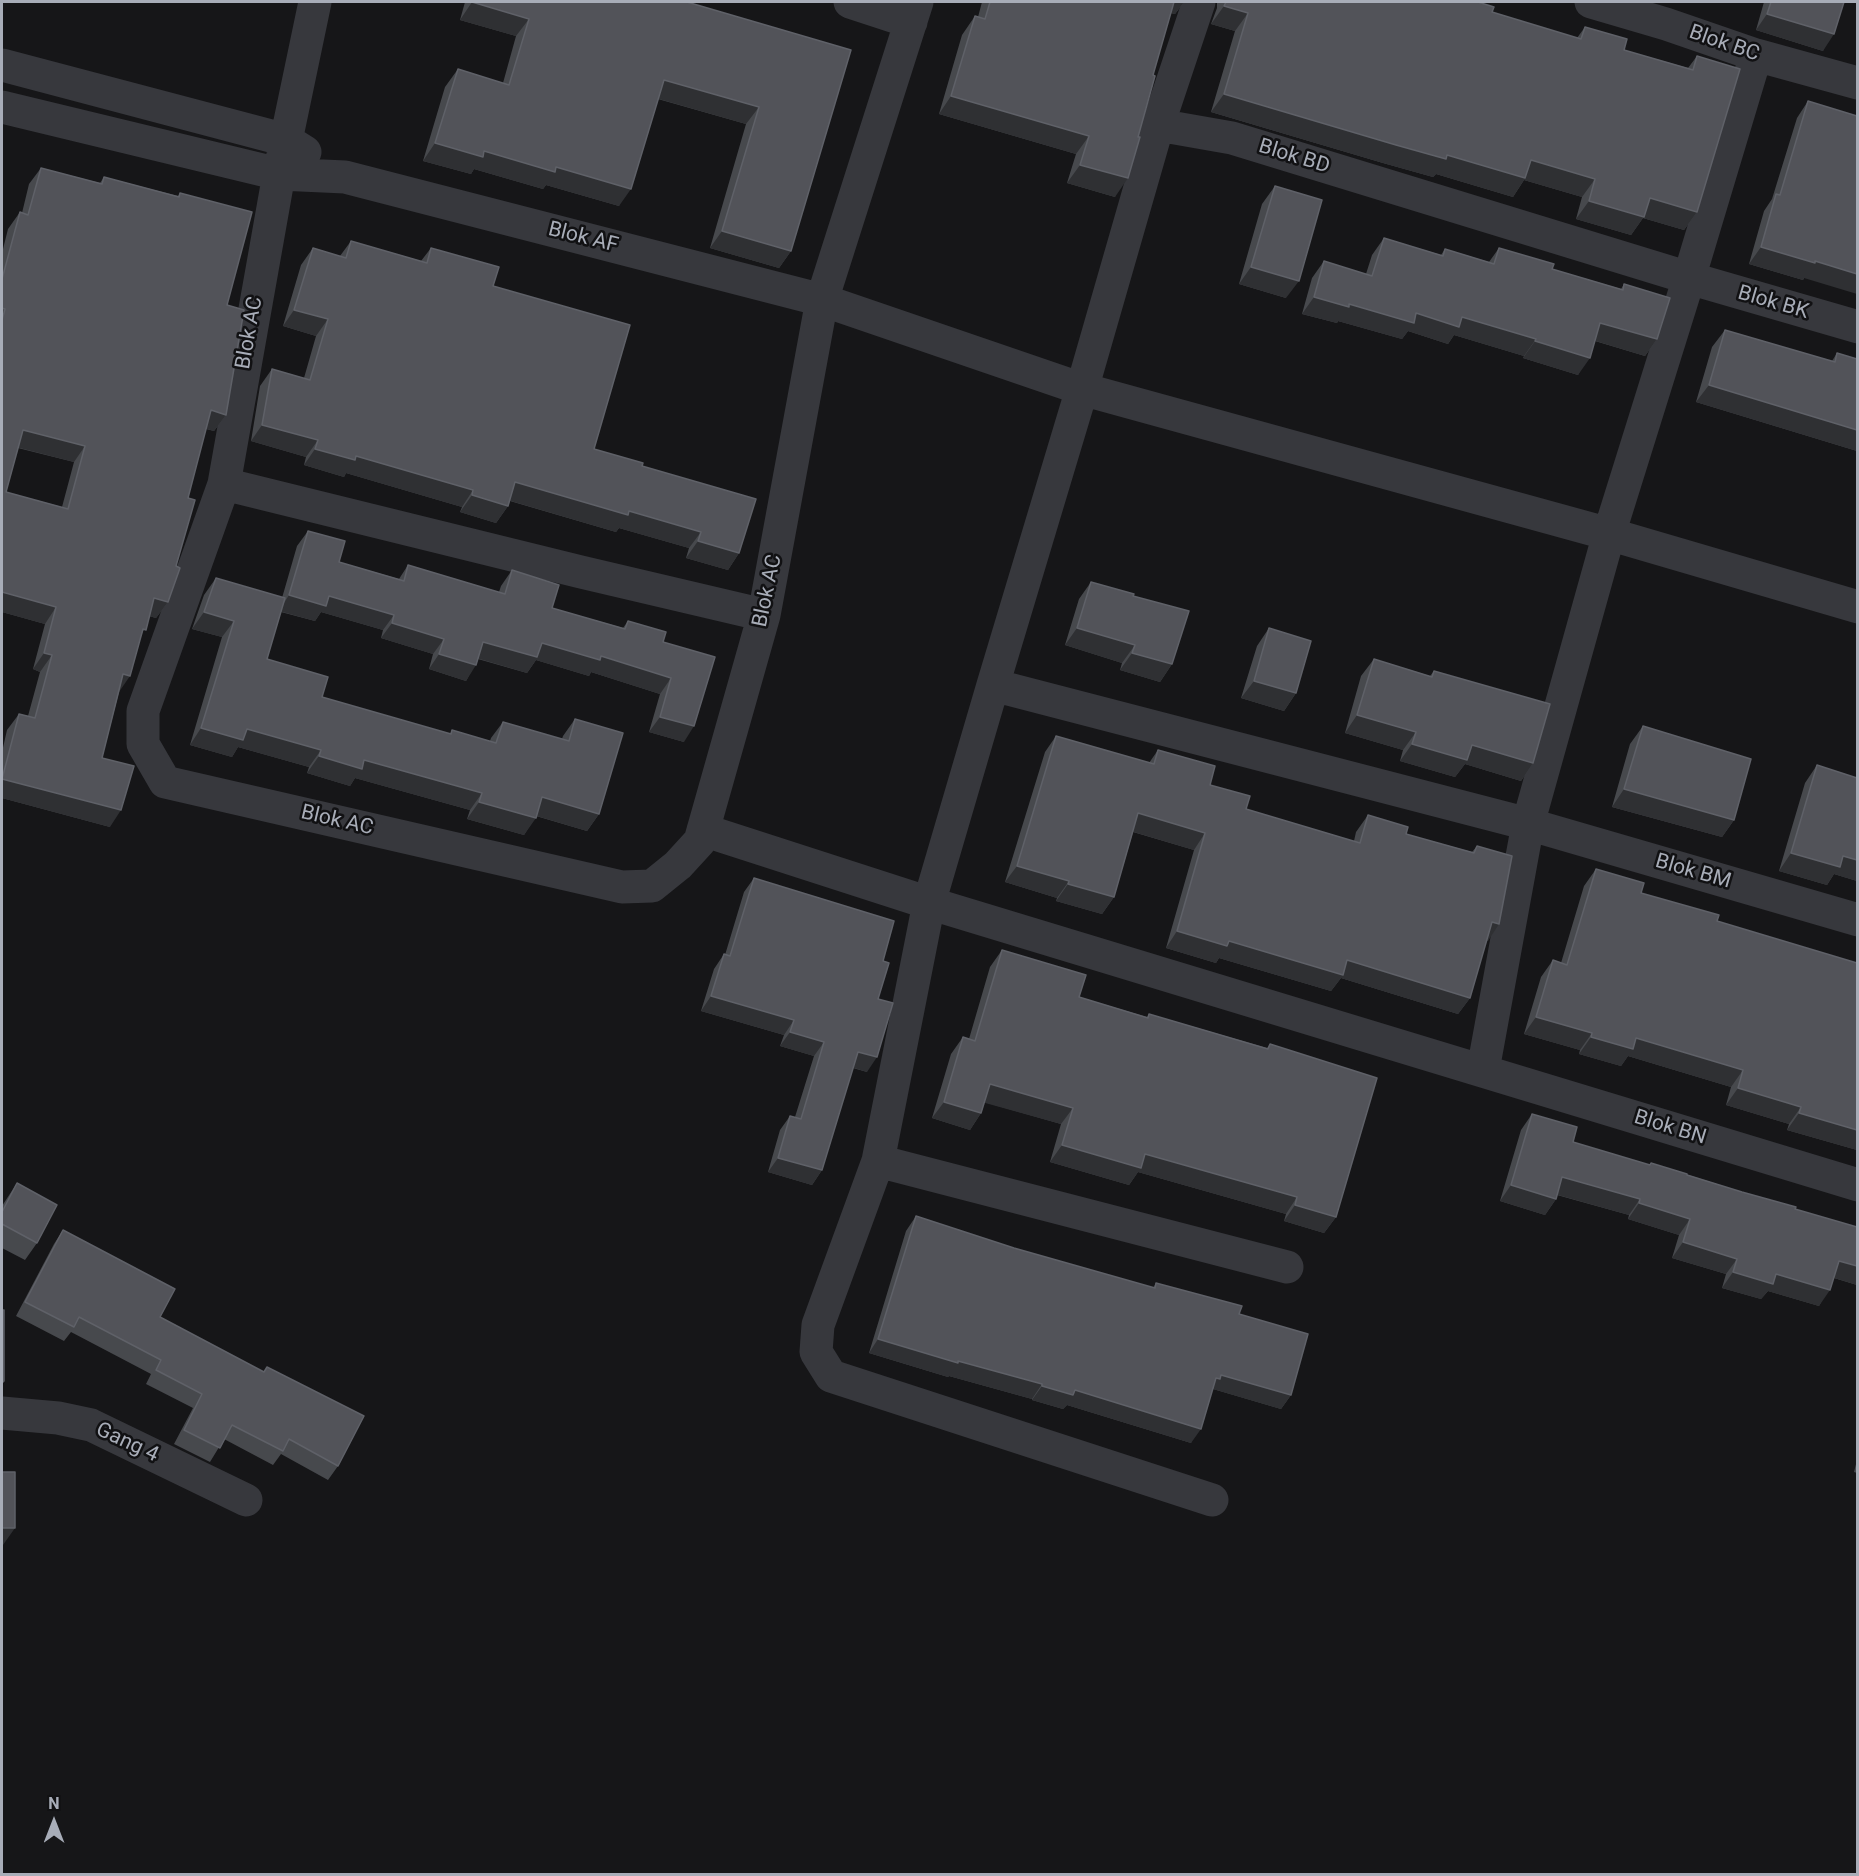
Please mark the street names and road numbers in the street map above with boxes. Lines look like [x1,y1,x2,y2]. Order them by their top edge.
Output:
street label: Blok BC [1685,20,1763,68]
street label: Blok BD [1255,134,1333,180]
street label: Blok AF [545,217,621,259]
street label: Blok BK [1735,281,1811,325]
street label: Blok AC [231,295,269,371]
street label: Blok AC [748,553,788,629]
street label: Blok AC [298,800,376,842]
street label: Blok BM [1652,849,1734,895]
street label: Blok BN [1631,1105,1709,1151]
street label: Gang 4 [92,1418,162,1468]

